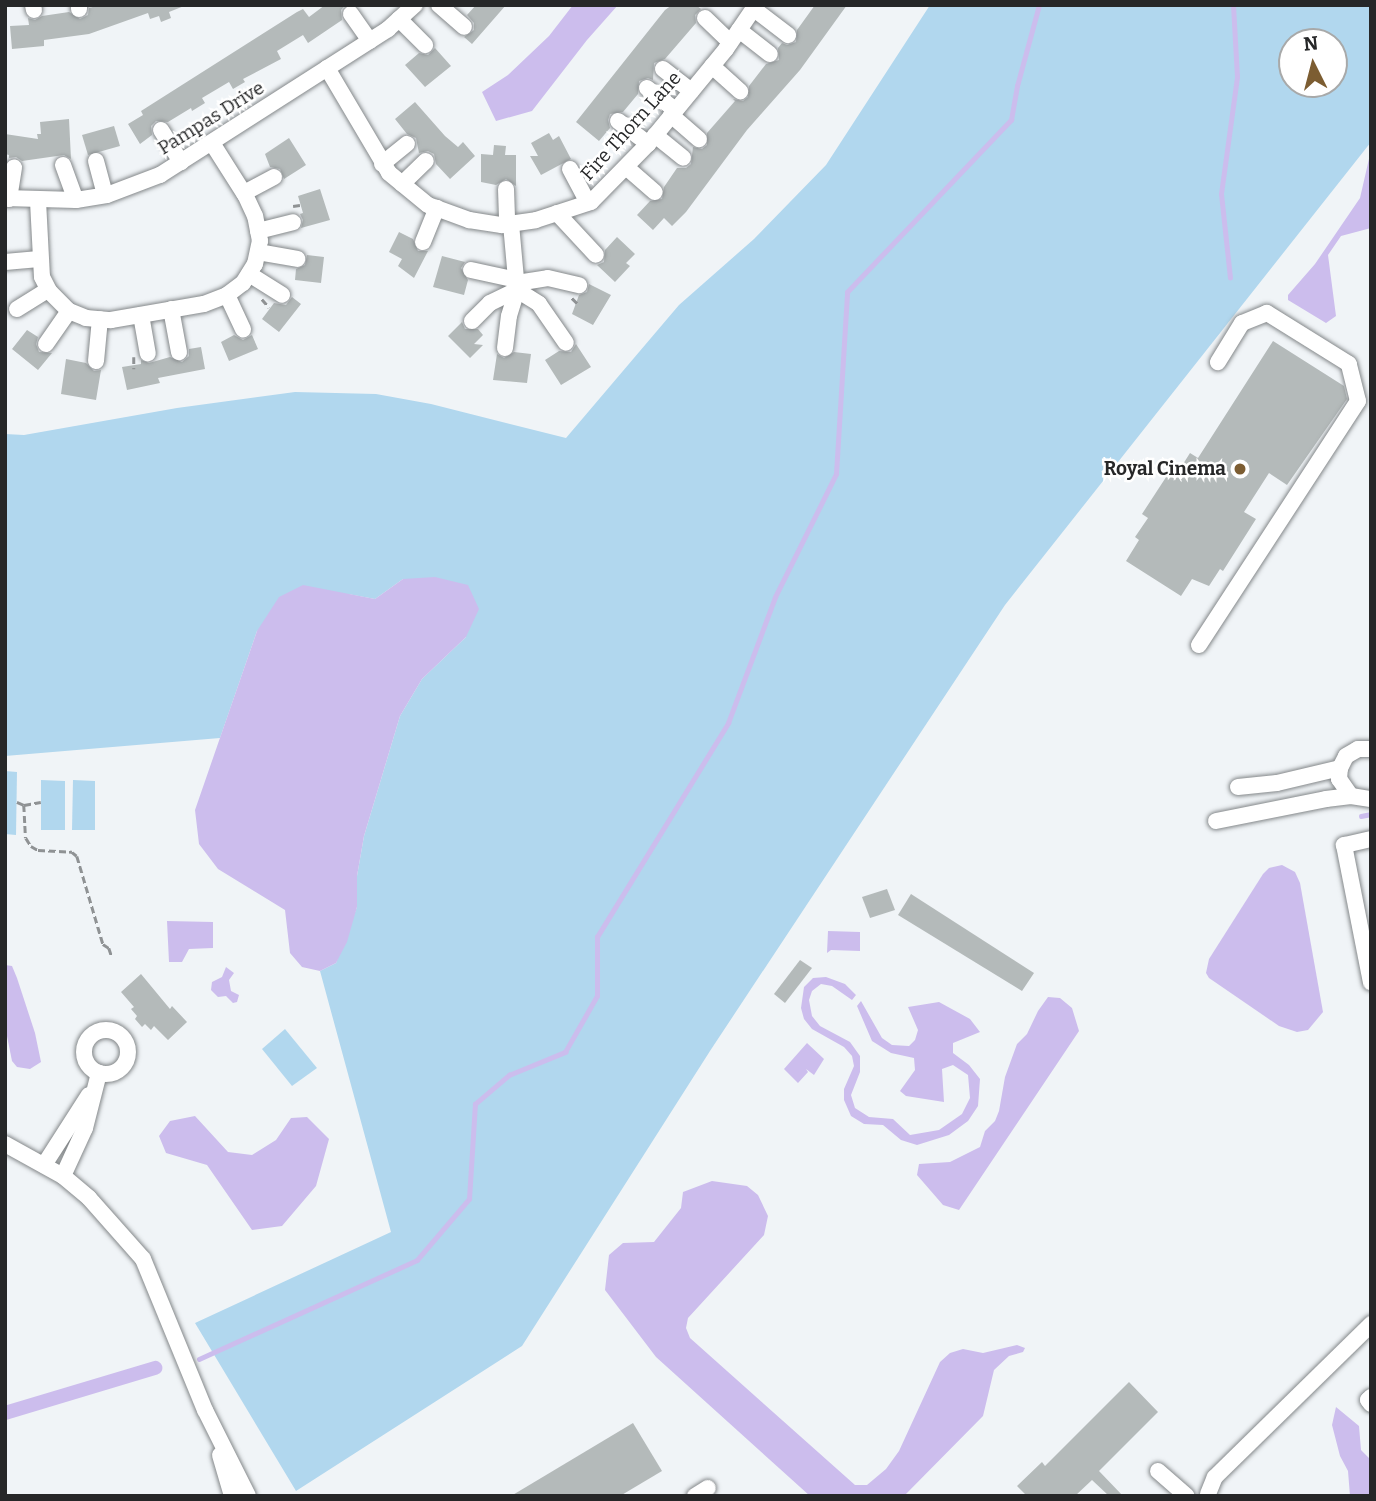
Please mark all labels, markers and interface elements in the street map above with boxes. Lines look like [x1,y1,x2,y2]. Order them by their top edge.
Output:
north arrow [1278,28,1348,98]
text: N [1302,31,1319,56]
street label: Fire Thorn Lane [576,67,686,185]
street label: Pampas Drive [154,76,268,160]
place label: Royal Cinema [1104,458,1226,480]
marker: Royal Cinema [1232,461,1248,477]

